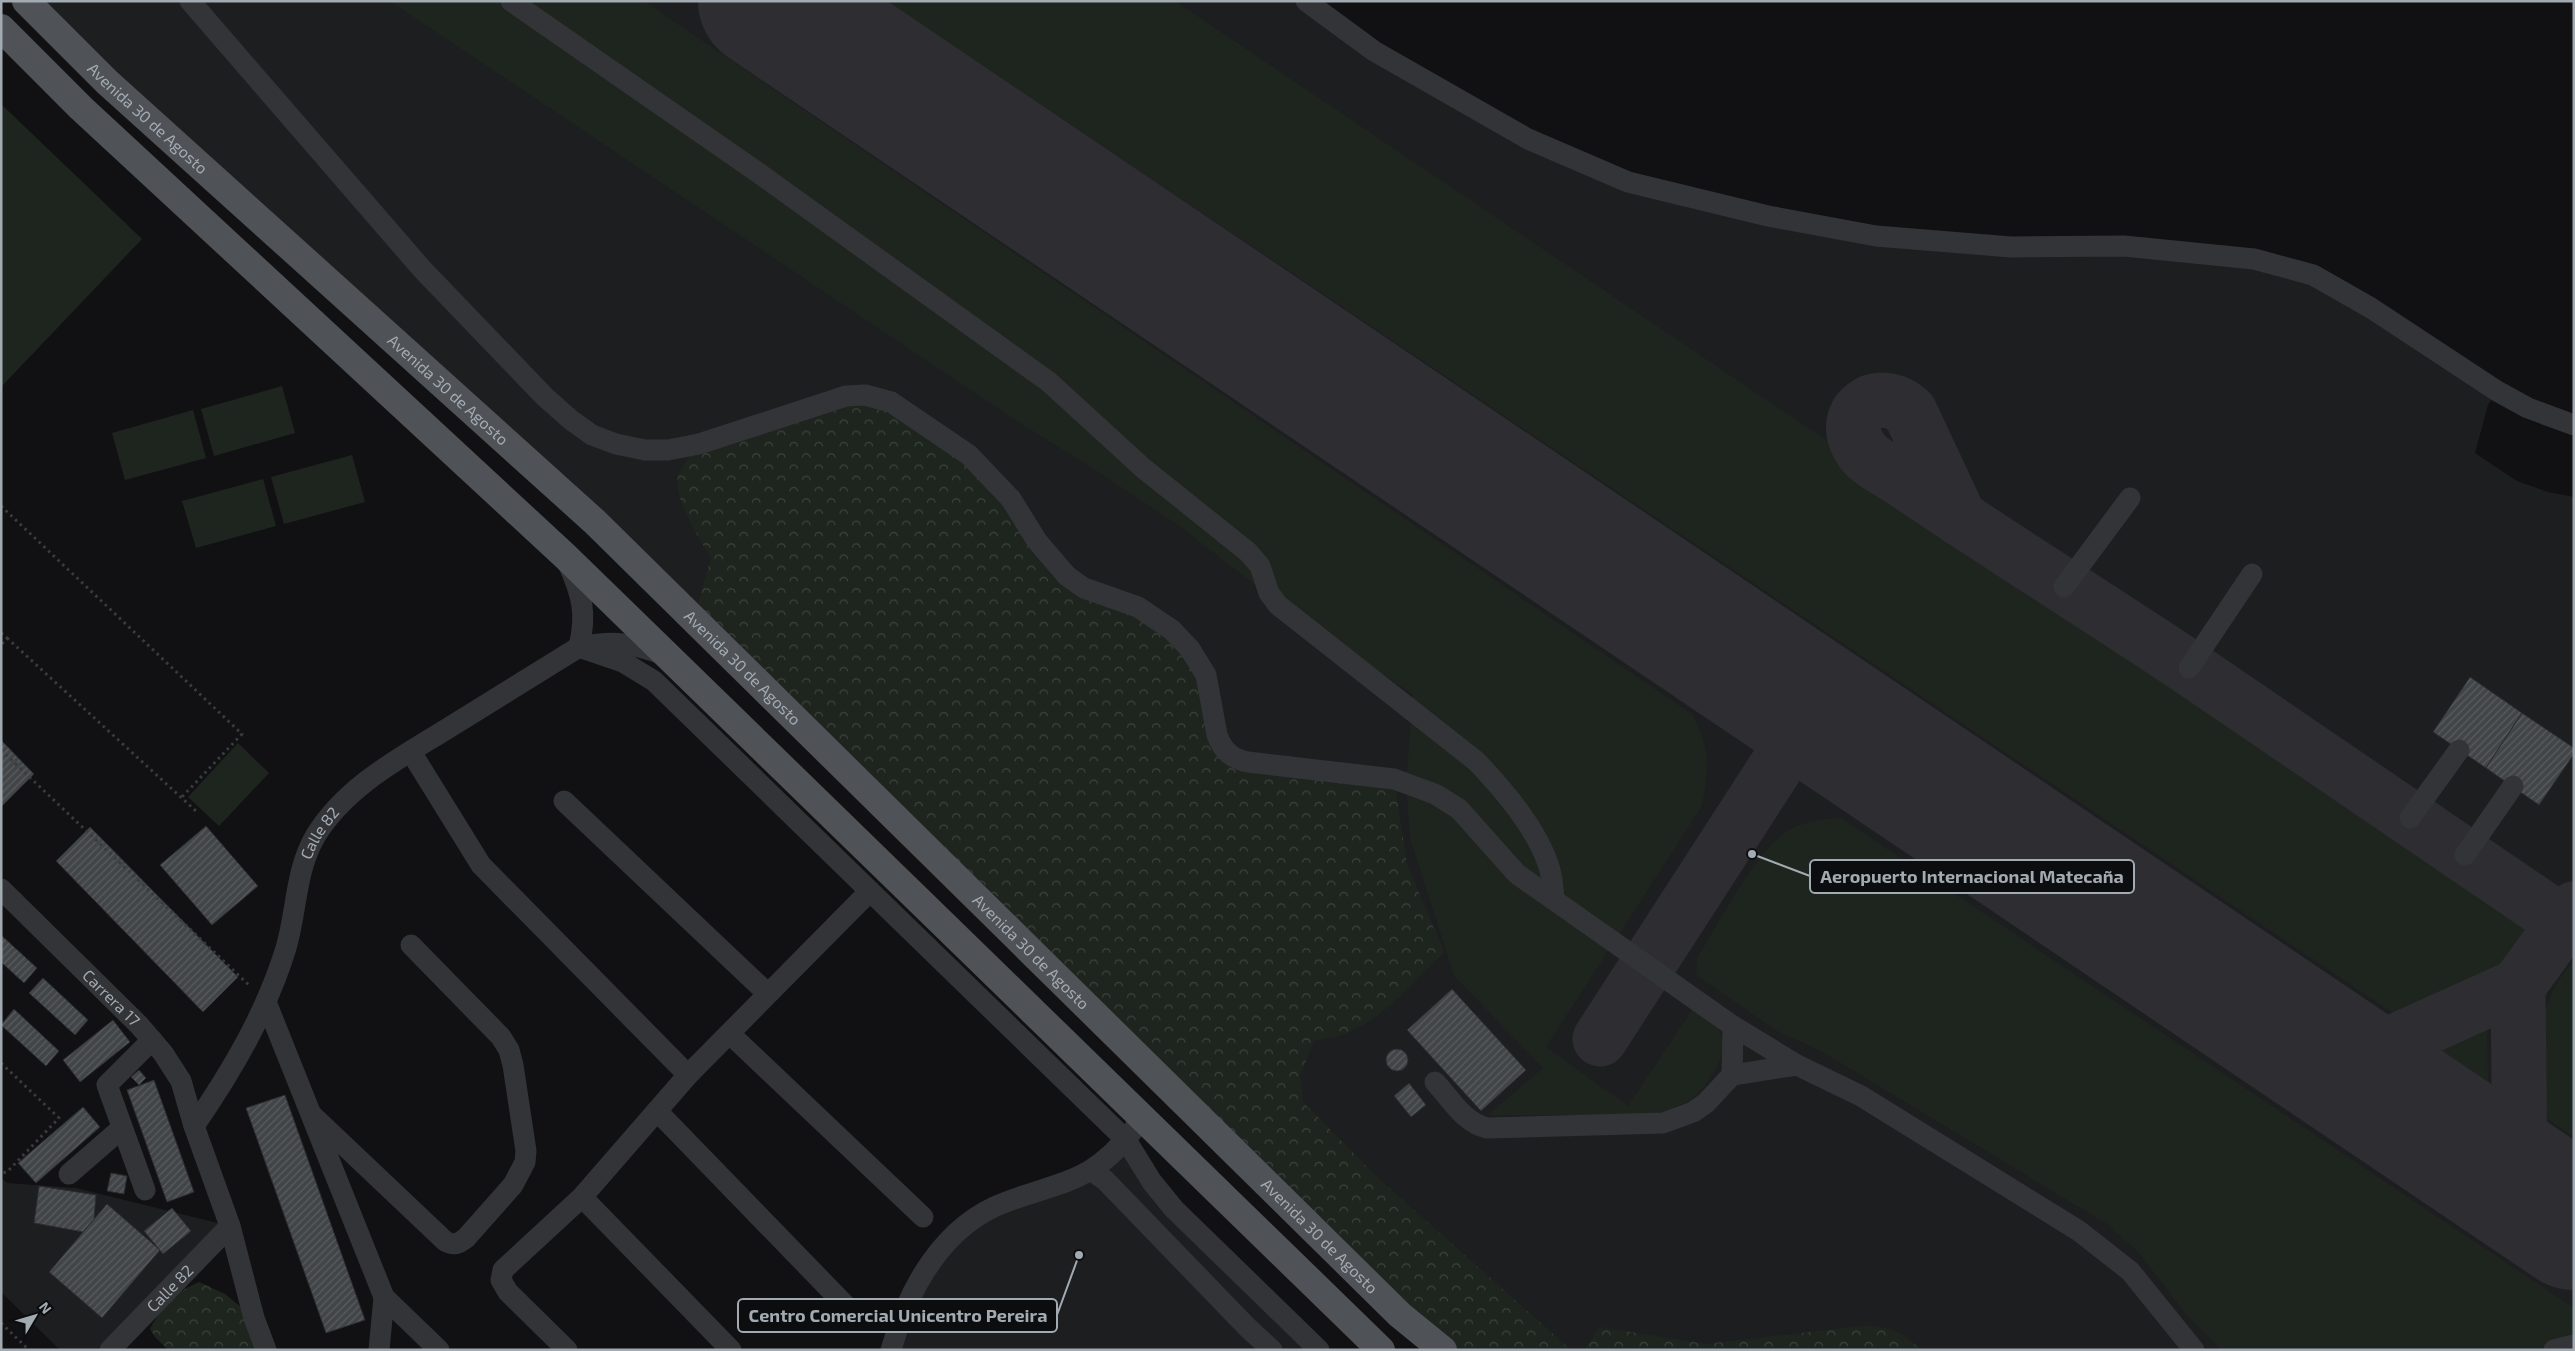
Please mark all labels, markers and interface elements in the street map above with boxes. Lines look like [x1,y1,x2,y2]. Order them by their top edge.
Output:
street label: Avenida 30 de Agosto [84,58,212,177]
street label: Avenida 30 de Agosto [384,330,513,449]
street label: Avenida 30 de Agosto [681,606,805,729]
street label: Calle 82 [296,803,342,862]
callout: Aeropuerto Internacional Matecaña [1810,860,2134,893]
text: Aeropuerto Internacional Matecaña [1820,865,2124,887]
street label: Avenida 30 de Agosto [969,890,1094,1013]
street label: Carrera 17 [79,965,144,1030]
street label: Avenida 30 de Agosto [1258,1174,1382,1297]
street label: Calle 82 [142,1260,197,1315]
north arrow [10,1291,60,1341]
text: N [36,1298,55,1317]
callout: Centro Comercial Unicentro Pereira [738,1299,1057,1332]
text: Centro Comercial Unicentro Pereira [749,1304,1047,1326]

